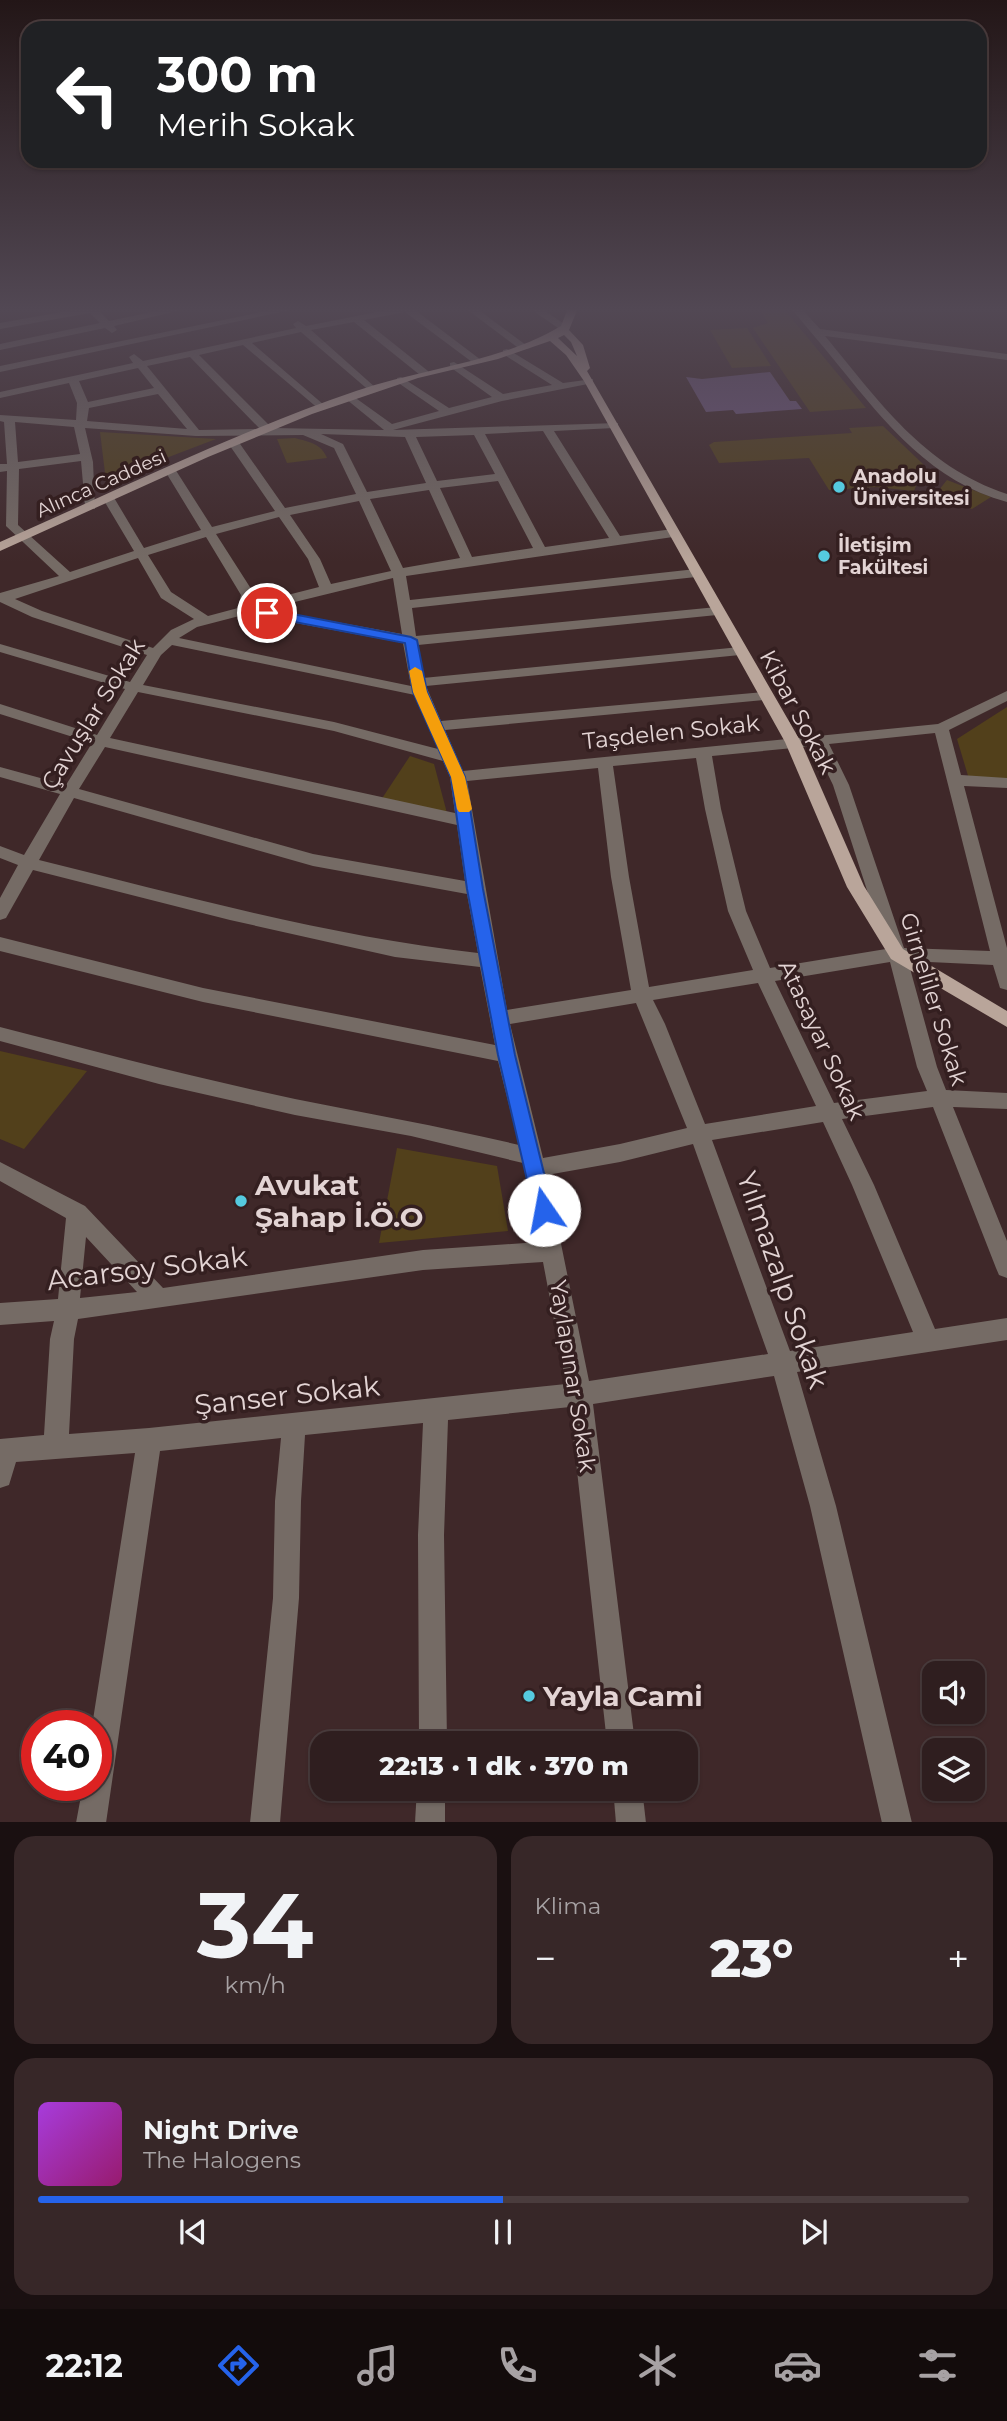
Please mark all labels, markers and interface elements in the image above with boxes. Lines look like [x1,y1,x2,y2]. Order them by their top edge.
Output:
text: 300 m [157,45,318,104]
icon: left [42,49,133,140]
text: Merih Sokak [157,105,355,144]
street label: Alınca Caddesi [33,445,170,522]
place label: Anadolu Üniversitesi [852,465,970,510]
marker: Anadolu Üniversitesi [831,479,847,495]
place label: İletişim Fakültesi [838,533,928,579]
marker: İletişim Fakültesi [816,548,832,564]
pin [237,583,297,643]
icon: arrive [248,594,286,632]
street label: Çavuşlar Sokak [35,633,151,795]
street label: Kibar Sokak [754,645,842,779]
street label: Taşdelen Sokak [581,709,761,755]
street label: Girneliler Sokak [894,909,974,1089]
street label: Atasayar Sokak [773,955,871,1125]
street label: Yılmazalp Sokak [730,1167,836,1393]
place label: Avukat Şahap İ.Ö.O [254,1168,423,1234]
position arrow [507,1173,581,1247]
marker: Avukat Şahap İ.Ö.O [233,1193,249,1209]
street label: Acarsoy Sokak [45,1239,249,1297]
street label: Yaylapınar Sokak [544,1278,602,1474]
street label: Şanser Sokak [193,1368,382,1422]
map controls [922,1661,985,1801]
button: sound [922,1661,985,1724]
place label: Yayla Cami [542,1679,703,1713]
marker: Yayla Cami [521,1688,537,1704]
speed limit sign: 40 [21,1710,112,1801]
button: layers [922,1738,985,1801]
text: 22:13 · 1 dk · 370 m [379,1750,629,1782]
text: 34 [197,1870,314,1981]
text: Klima [535,1892,601,1920]
text: 23° [710,1927,793,1990]
text: − [535,1935,556,1982]
text: + [947,1935,969,1982]
text: km/h [225,1971,286,1999]
text: Night Drive [143,2114,299,2146]
text: The Halogens [143,2146,301,2174]
icon: previous [174,2213,212,2251]
icon: pause [484,2213,522,2251]
icon: next [795,2213,833,2251]
icon: directions [214,2341,263,2390]
icon: music [353,2341,402,2390]
icon: phone [493,2341,542,2390]
icon: climate [633,2341,682,2390]
icon: car [773,2341,822,2390]
icon: filters [913,2341,962,2390]
text: 22:12 [45,2346,123,2385]

